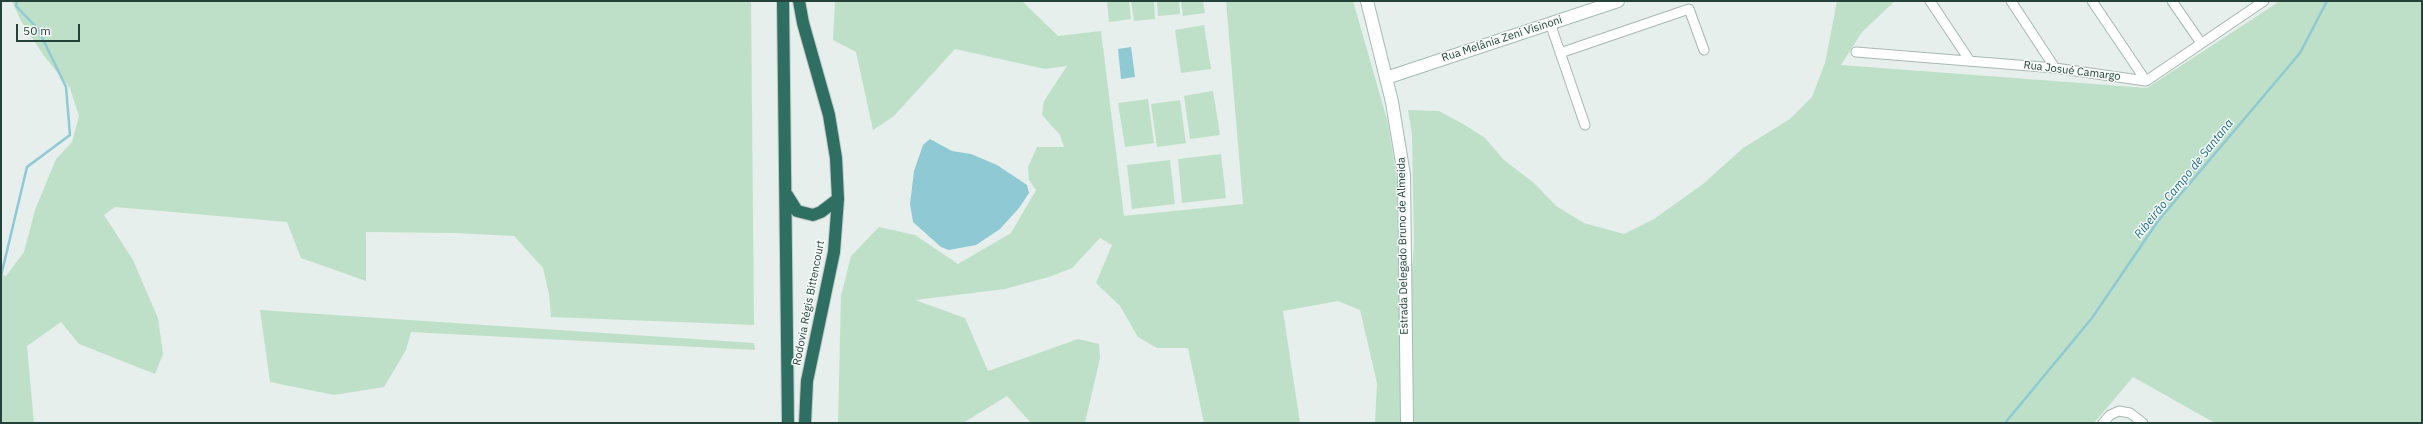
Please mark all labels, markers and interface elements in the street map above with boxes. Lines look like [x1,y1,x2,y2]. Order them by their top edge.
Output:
street label: Rua Melânia Zeni Visinoni [1440,13,1564,65]
scale bar [18,16,82,42]
text: 50 m [23,23,51,38]
street label: Rua Josué Camargo [2023,58,2121,84]
water label: Ribeirão Campo de Santana [2131,116,2237,242]
street label: Estrada Delegado Bruno de Almeida [1395,157,1411,335]
street label: Rodovia Régis Bittencourt [790,239,828,367]

